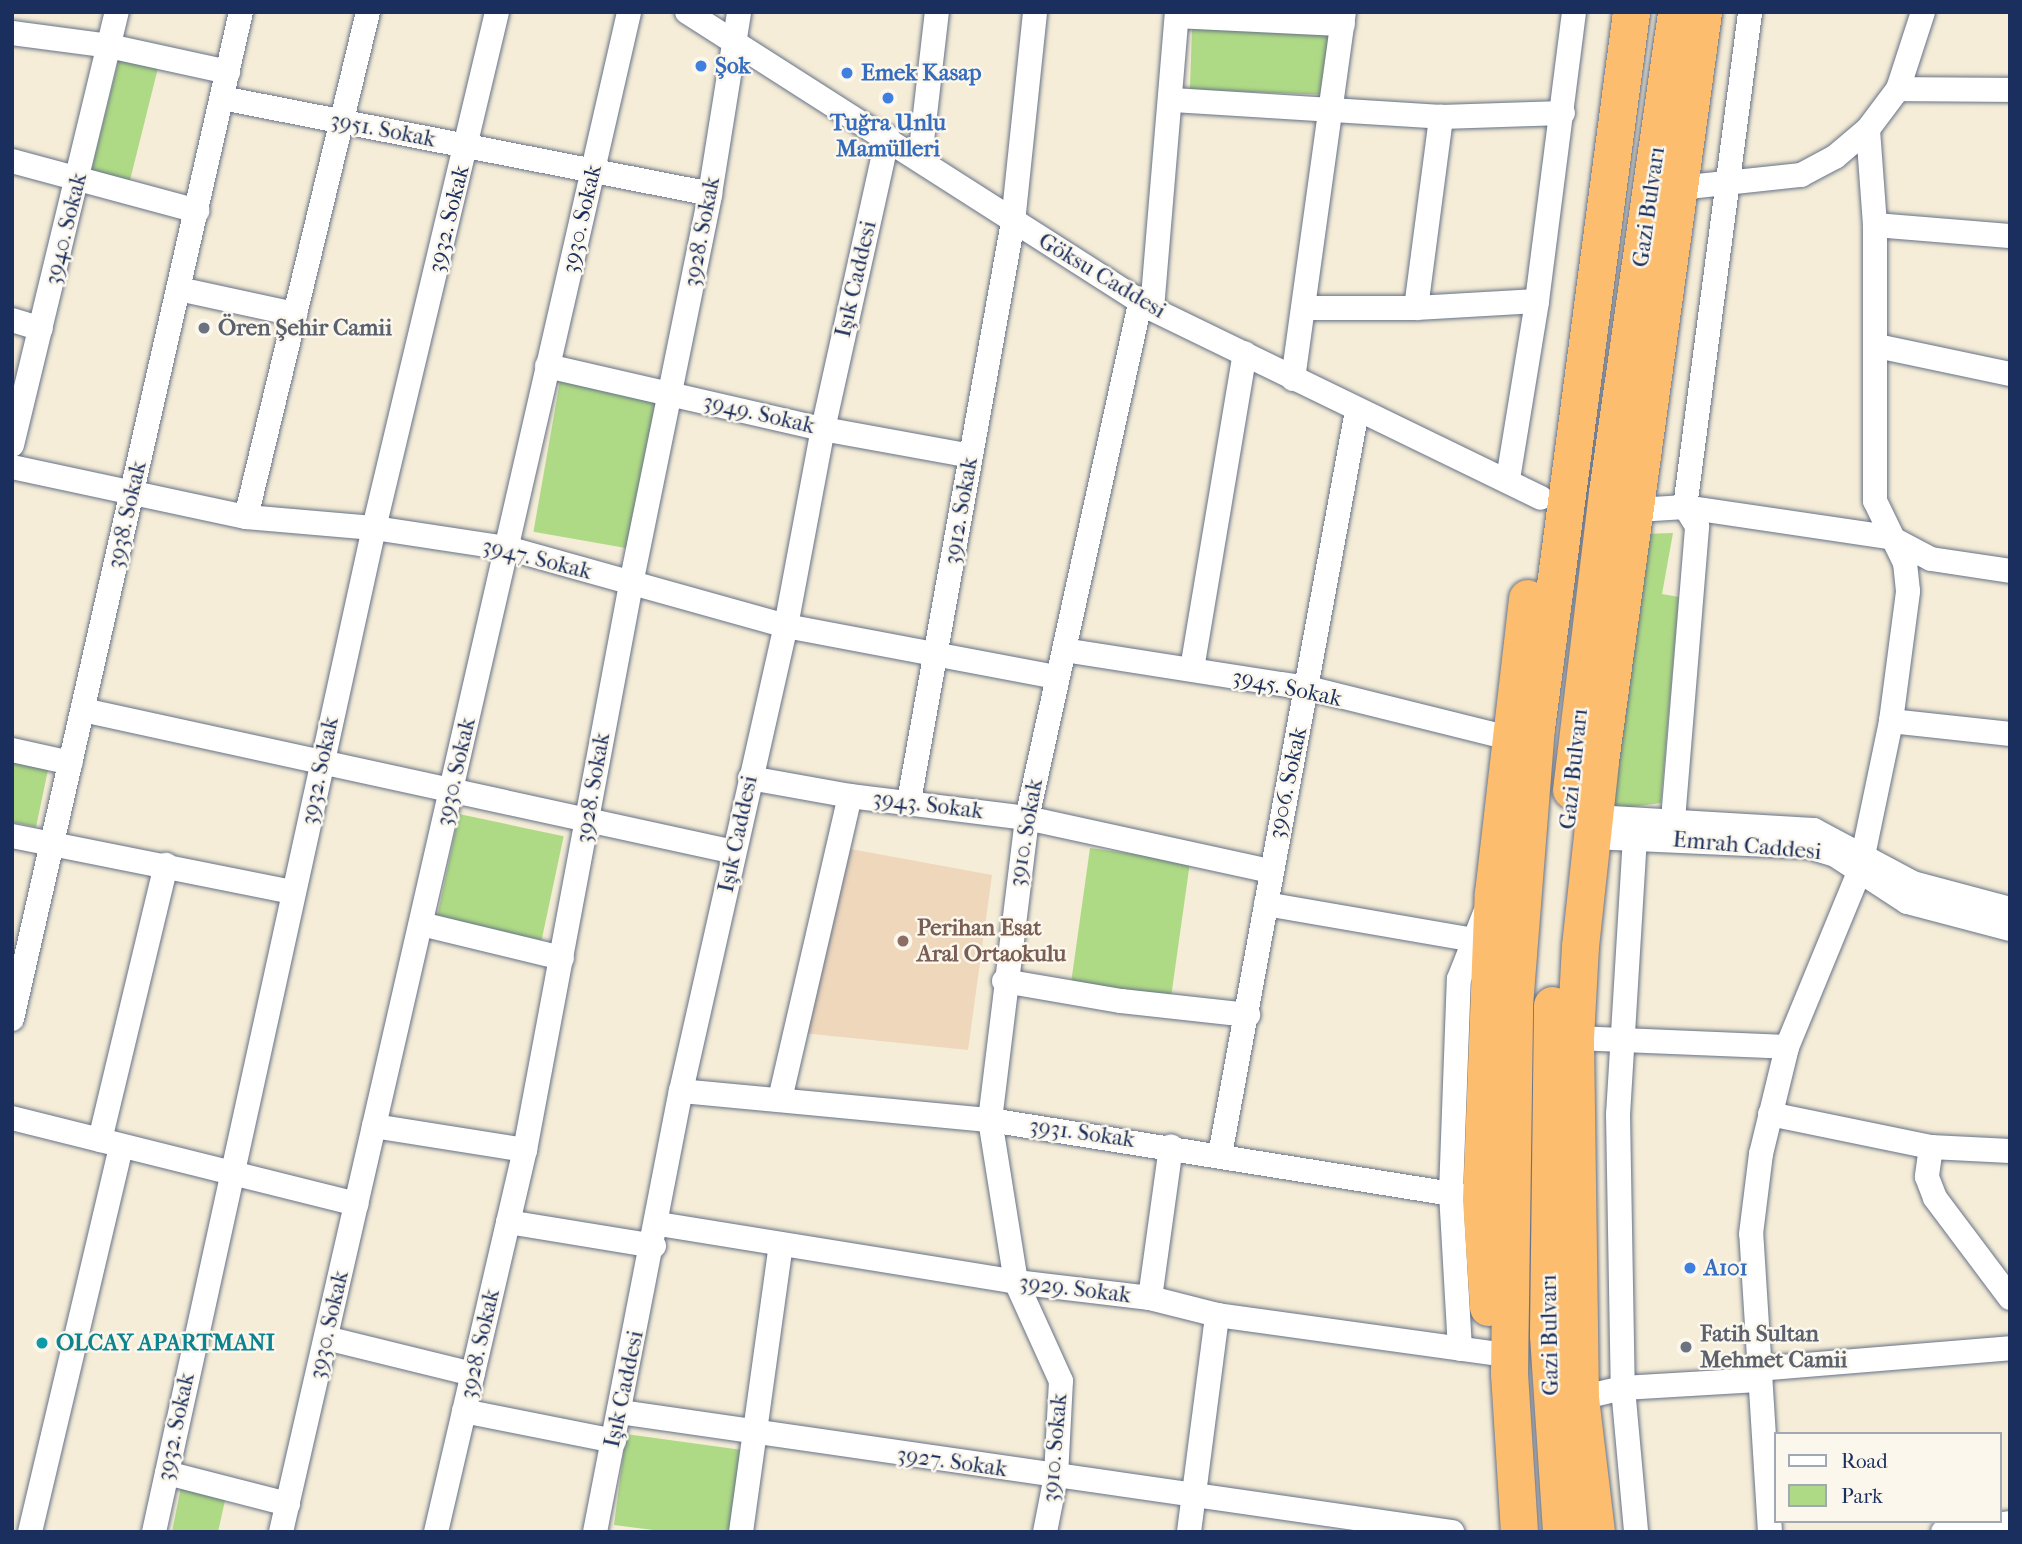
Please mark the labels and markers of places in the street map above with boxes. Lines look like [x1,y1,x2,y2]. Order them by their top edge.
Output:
place label: Şok [715,52,750,80]
marker: Şok [693,58,709,74]
place label: Emek Kasap [861,59,981,87]
marker: Emek Kasap [839,65,855,81]
marker: Tuğra Unlu Mamülleri [880,90,896,106]
place label: Tuğra Unlu Mamülleri [830,109,946,163]
place label: Ören Şehir Camii [218,314,392,342]
marker: Ören Şehir Camii [196,320,212,336]
place label: Perihan Esat Aral Ortaokulu [917,914,1066,968]
marker: Perihan Esat Aral Ortaokulu [895,933,911,949]
place label: A101 [1704,1254,1748,1282]
marker: A101 [1682,1260,1698,1276]
place label: Fatih Sultan Mehmet Camii [1700,1320,1847,1374]
place label: OLCAY APARTMANI [56,1329,275,1357]
marker: OLCAY APARTMANI [34,1335,50,1351]
marker: Fatih Sultan Mehmet Camii [1678,1339,1694,1355]

